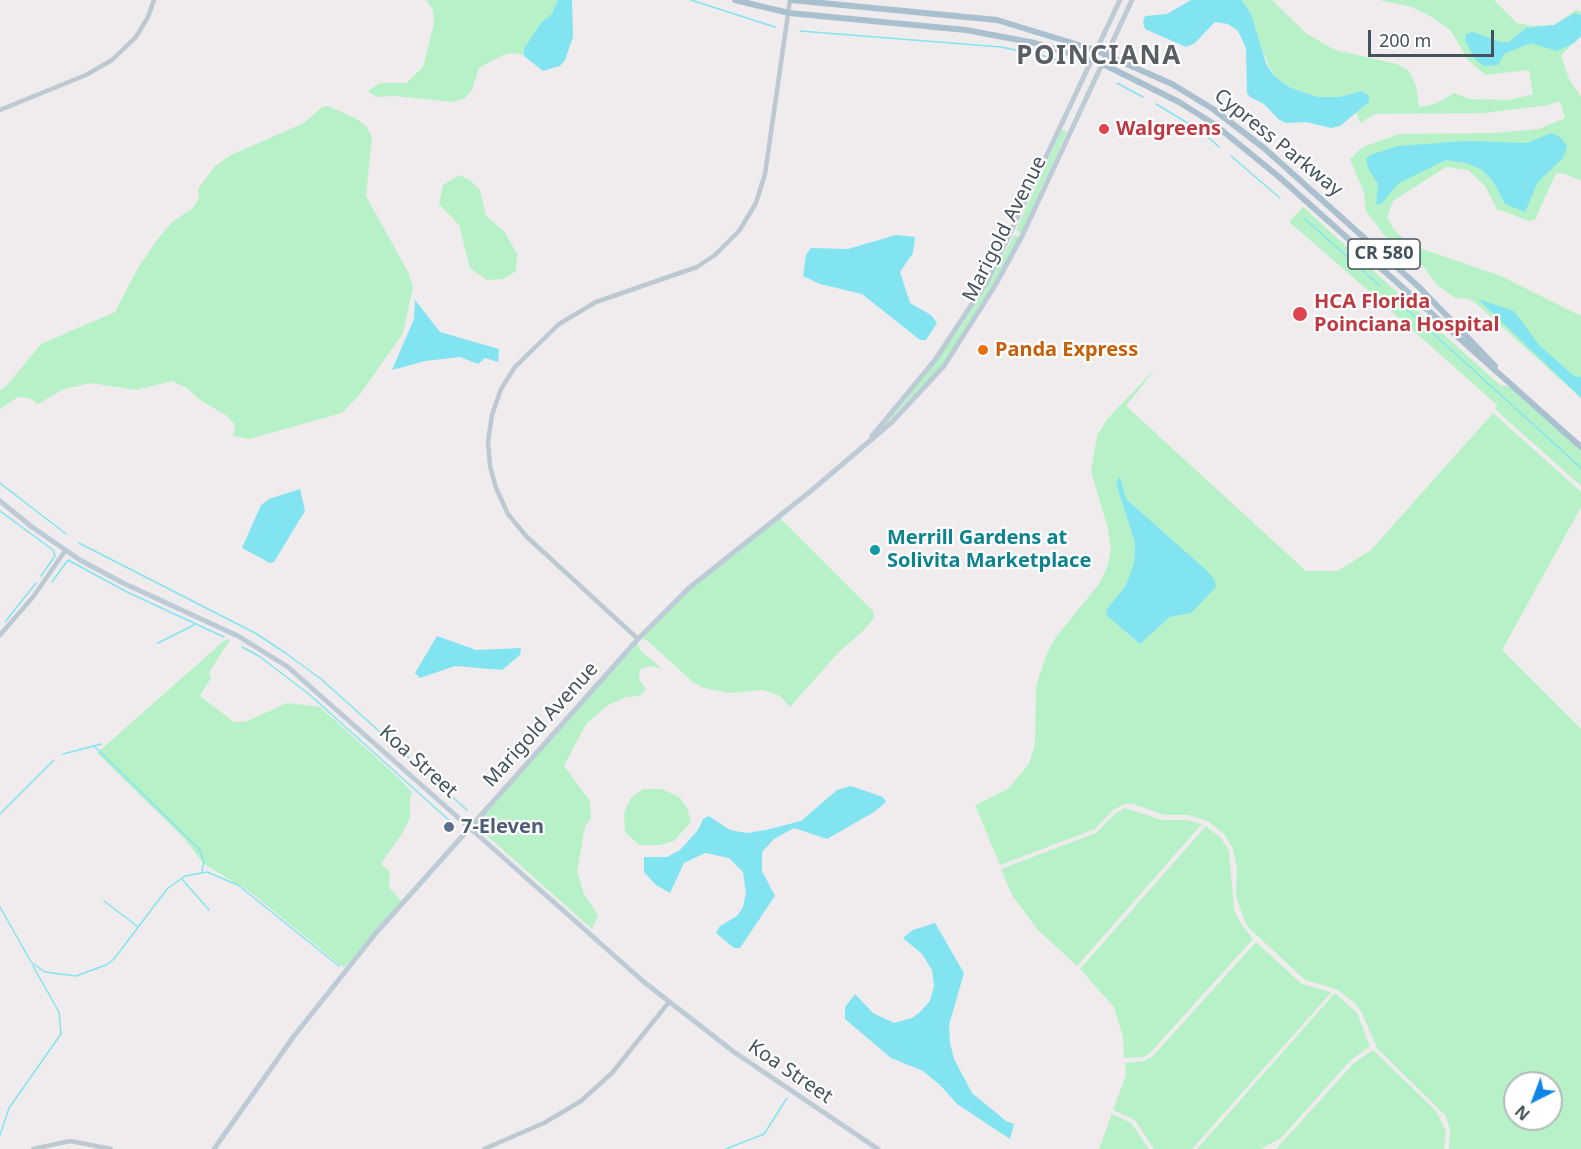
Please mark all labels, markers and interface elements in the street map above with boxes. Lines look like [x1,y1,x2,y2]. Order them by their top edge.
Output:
scale bar [1371,18,1497,56]
text: 200 m [1379,28,1431,52]
district label: POINCIANA [1016,41,1182,73]
street label: Cypress Parkway [1209,84,1347,202]
place label: Walgreens [1116,117,1221,141]
marker: Walgreens [1097,122,1111,136]
street label: Marigold Avenue [958,152,1052,306]
road number: CR 580 [1348,239,1420,269]
place label: HCA Florida Poinciana Hospital [1314,290,1499,337]
marker: HCA Florida Poinciana Hospital [1291,305,1309,323]
place label: Panda Express [995,338,1138,362]
marker: Panda Express [976,343,990,357]
place label: Merrill Gardens at Solivita Marketplace [887,526,1091,573]
marker: Merrill Gardens at Solivita Marketplace [868,543,882,557]
street label: Marigold Avenue [479,657,603,793]
street label: Koa Street [374,721,462,803]
place label: 7-Eleven [461,815,544,839]
marker: 7-Eleven [442,820,456,834]
street label: Koa Street [743,1035,837,1109]
north arrow [1503,1071,1563,1131]
text: N [1510,1100,1534,1125]

